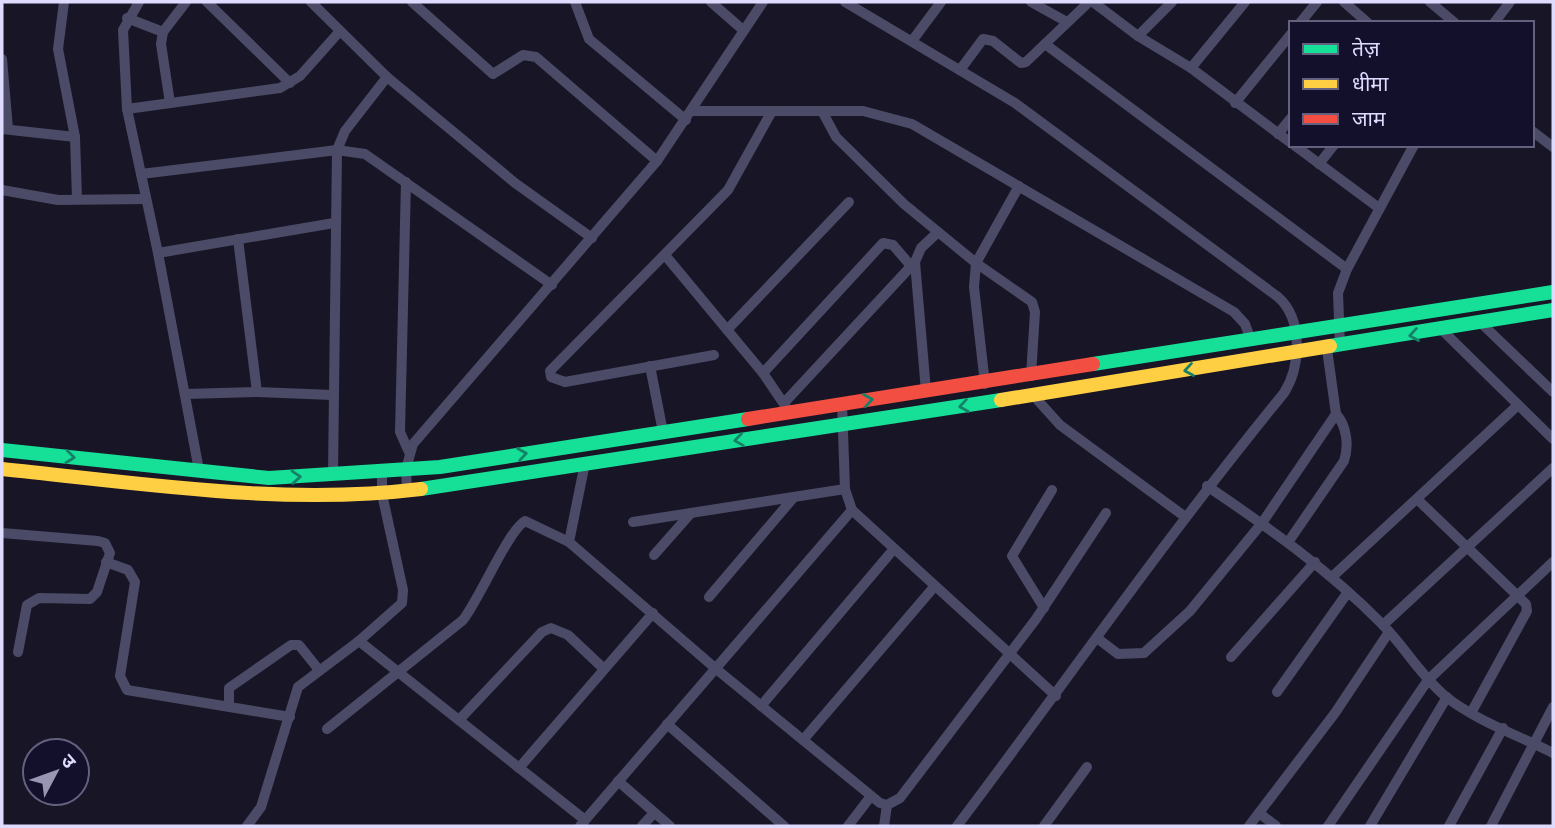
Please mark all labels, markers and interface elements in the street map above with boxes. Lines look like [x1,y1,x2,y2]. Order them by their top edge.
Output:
legend [1289,21,1534,147]
text: तेज़ [1352,35,1380,62]
text: धीमा [1352,70,1389,97]
text: जाम [1352,105,1386,132]
one-way arrow [1408,327,1420,342]
one-way arrow [1183,362,1195,377]
one-way arrow [862,393,874,408]
one-way arrow [958,398,970,413]
one-way arrow [734,433,745,448]
one-way arrow [516,447,528,462]
one-way arrow [64,449,75,464]
one-way arrow [291,470,302,485]
north arrow [21,737,91,807]
text: उ [56,749,82,774]

